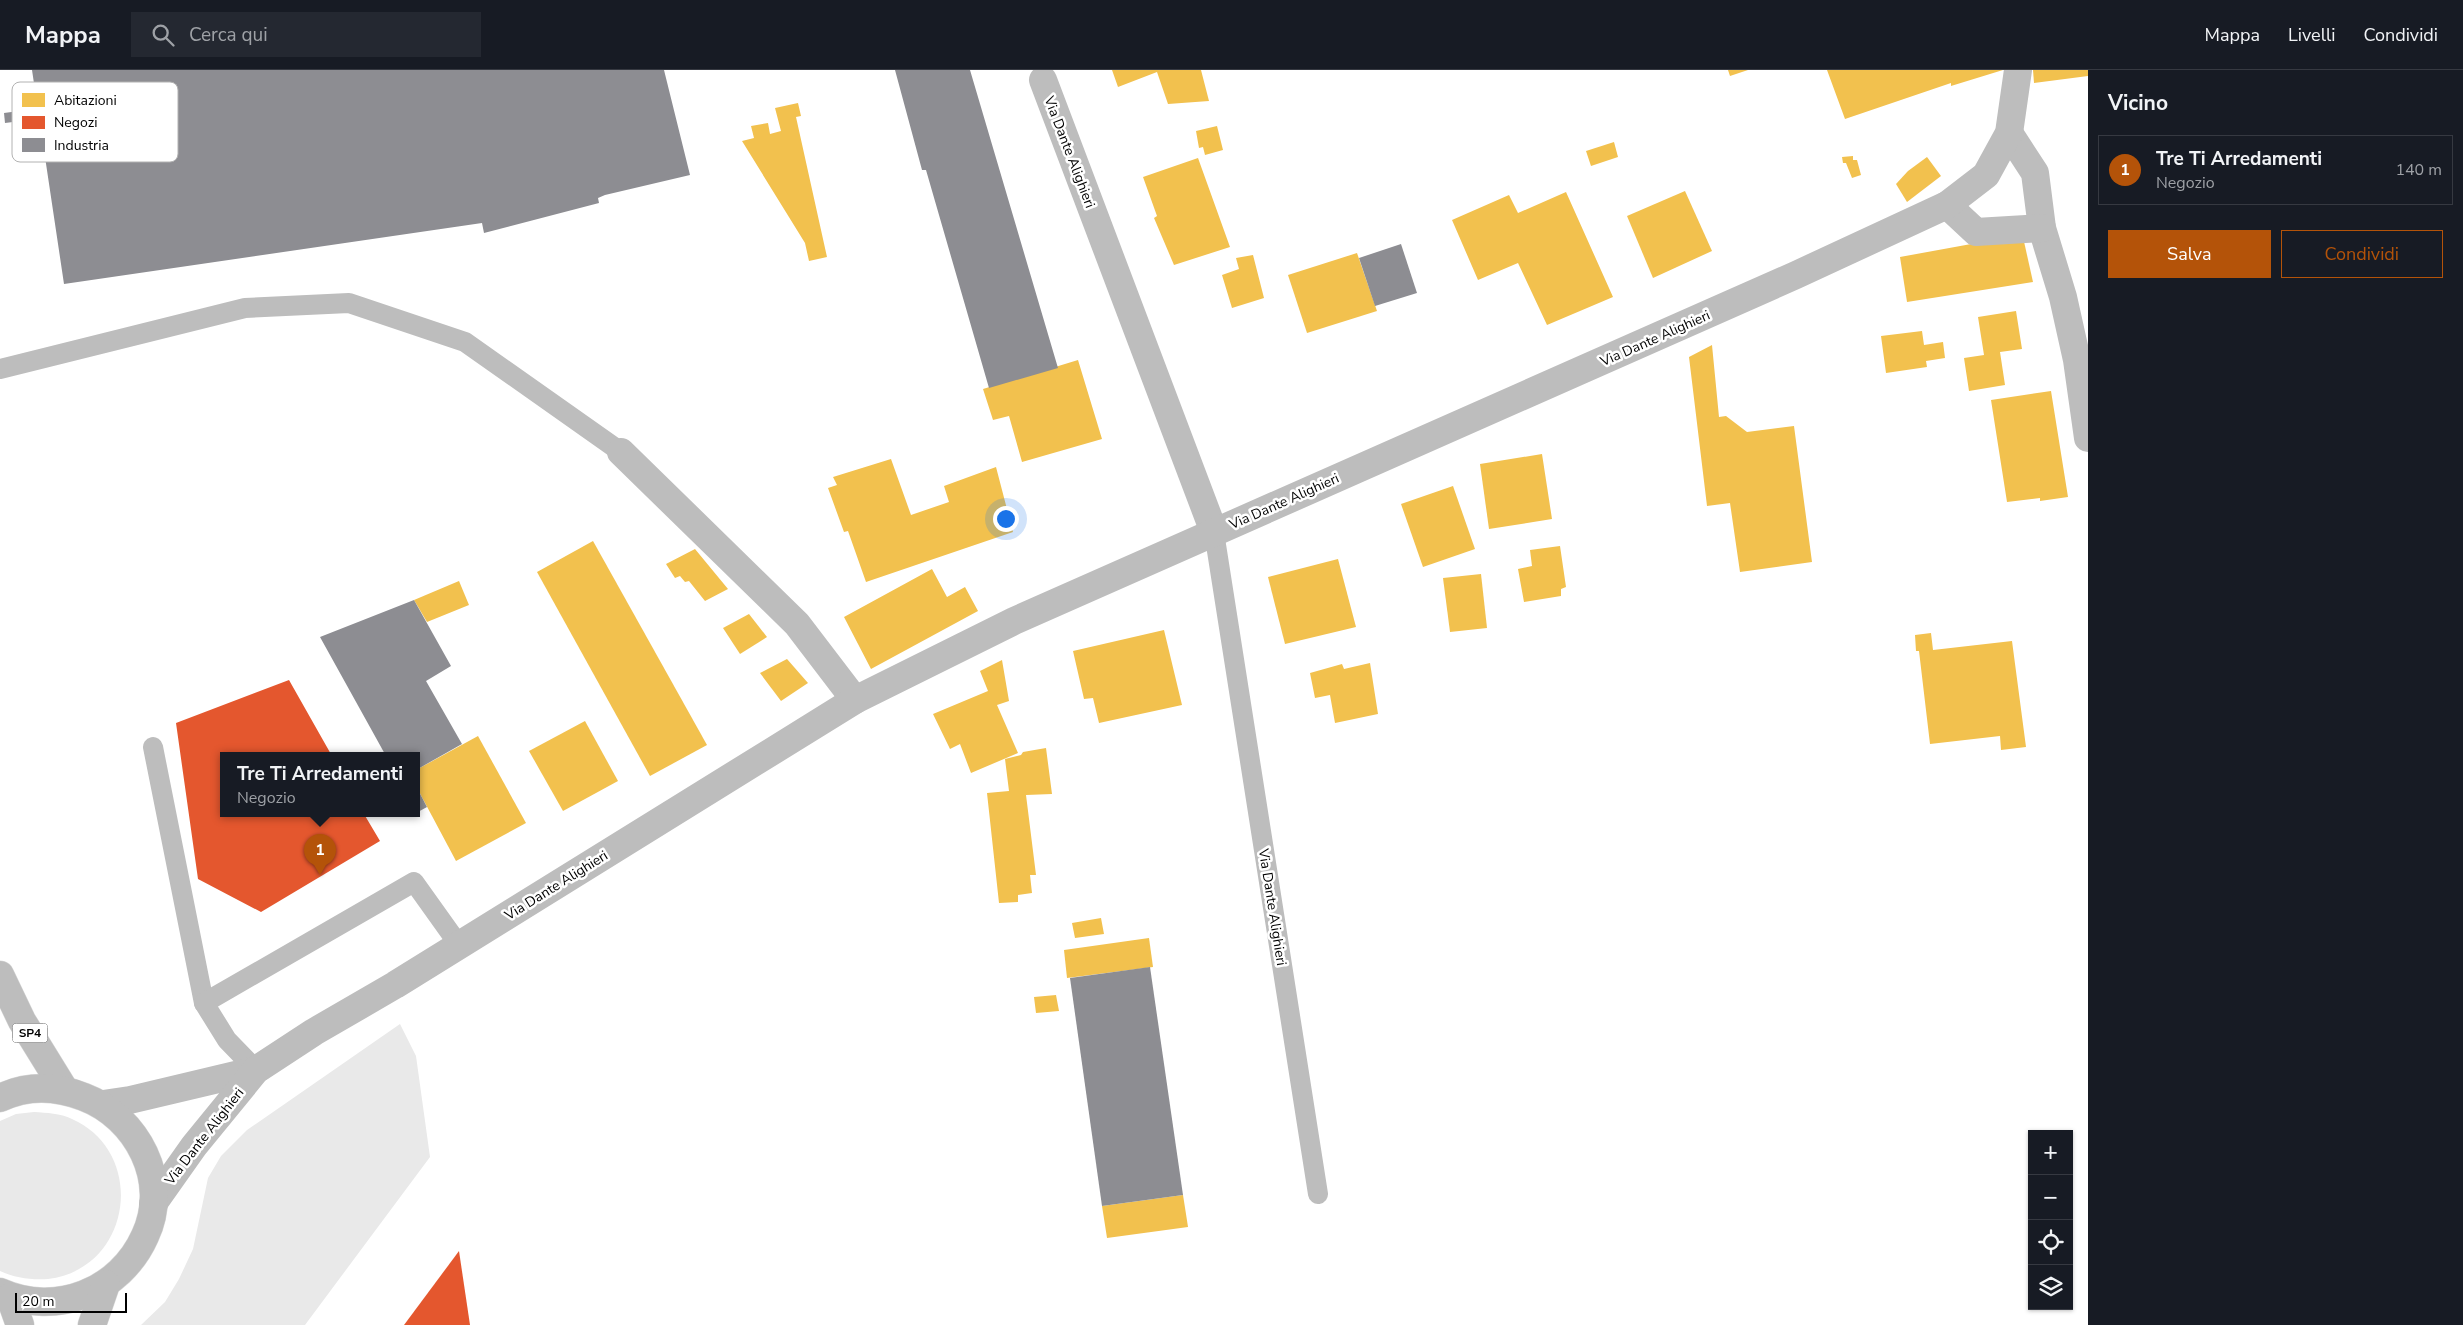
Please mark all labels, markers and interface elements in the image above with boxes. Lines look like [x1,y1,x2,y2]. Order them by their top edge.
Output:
search box [131,12,481,57]
text: Mappa [25,19,101,51]
icon: search [149,21,177,49]
text: Cerca qui [189,22,268,48]
text: Mappa [2205,23,2260,47]
text: Livelli [2288,23,2335,47]
text: Condividi [2363,23,2438,47]
legend [12,82,178,162]
text: Vicino [2108,89,2168,117]
text: Abitazioni [54,91,117,110]
street label: Via Dante Alighieri [1039,93,1100,211]
text: Negozi [54,113,97,132]
text: Industria [54,136,109,155]
text: Tre Ti Arredamenti [2156,146,2322,172]
text: 1 [2120,159,2130,181]
text: 140 m [2395,159,2442,181]
text: Negozio [2156,172,2215,194]
button: Salva [2108,230,2271,278]
button: Condividi [2281,230,2443,278]
street label: Via Dante Alighieri [1596,306,1713,372]
street label: Via Dante Alighieri [1225,469,1342,535]
your location [993,506,1019,532]
popup [220,752,420,817]
text: Tre Ti Arredamenti [237,761,403,787]
text: Negozio [237,787,296,809]
pin: 1 [304,834,336,875]
street label: Via Dante Alighieri [500,846,611,925]
street label: Via Dante Alighieri [1254,846,1291,967]
road number: SP4 [12,1024,48,1042]
street label: Via Dante Alighieri [160,1084,248,1190]
map controls [2028,1130,2073,1310]
button: + [2028,1130,2073,1175]
button: − [2028,1175,2073,1220]
button: locate [2028,1220,2073,1265]
button: layers [2028,1265,2073,1310]
scale bar [15,1290,128,1313]
text: 20 m [22,1292,54,1311]

